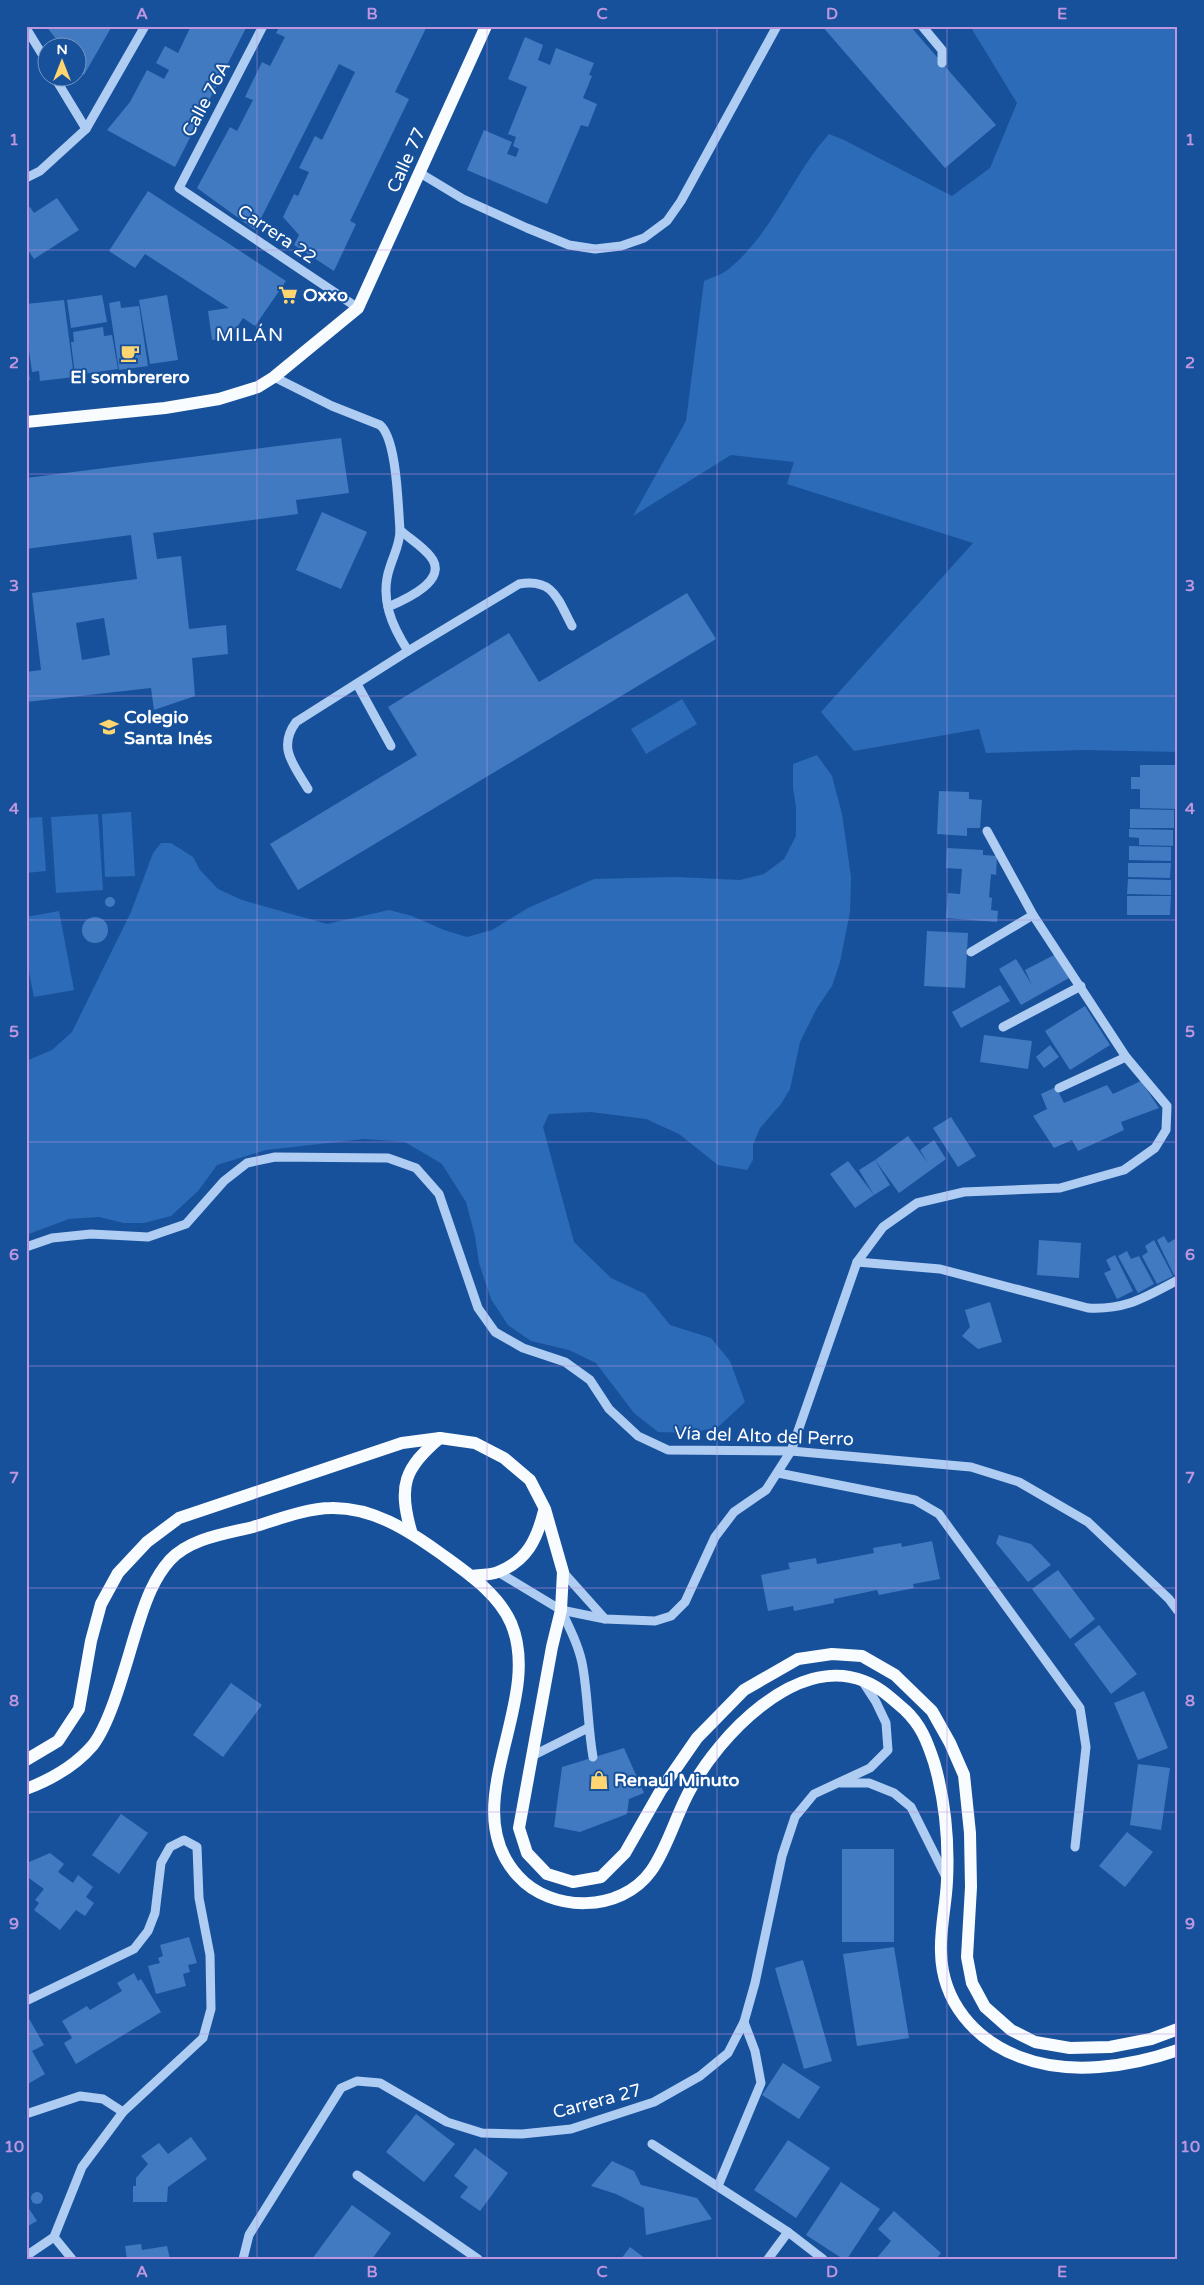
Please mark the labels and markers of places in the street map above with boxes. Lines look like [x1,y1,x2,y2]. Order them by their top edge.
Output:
supermarket icon: Oxxo [277,284,299,306]
place label: Oxxo [303,284,348,306]
cafe icon: El sombrerero [119,342,141,364]
place label: El sombrerero [70,366,190,388]
place label: Colegio Santa Inés [124,706,213,749]
school or university icon: Colegio Santa Inés [98,716,120,738]
shop icon: Renaul Minuto [588,1769,610,1791]
place label: Renaul Minuto [614,1769,739,1791]

